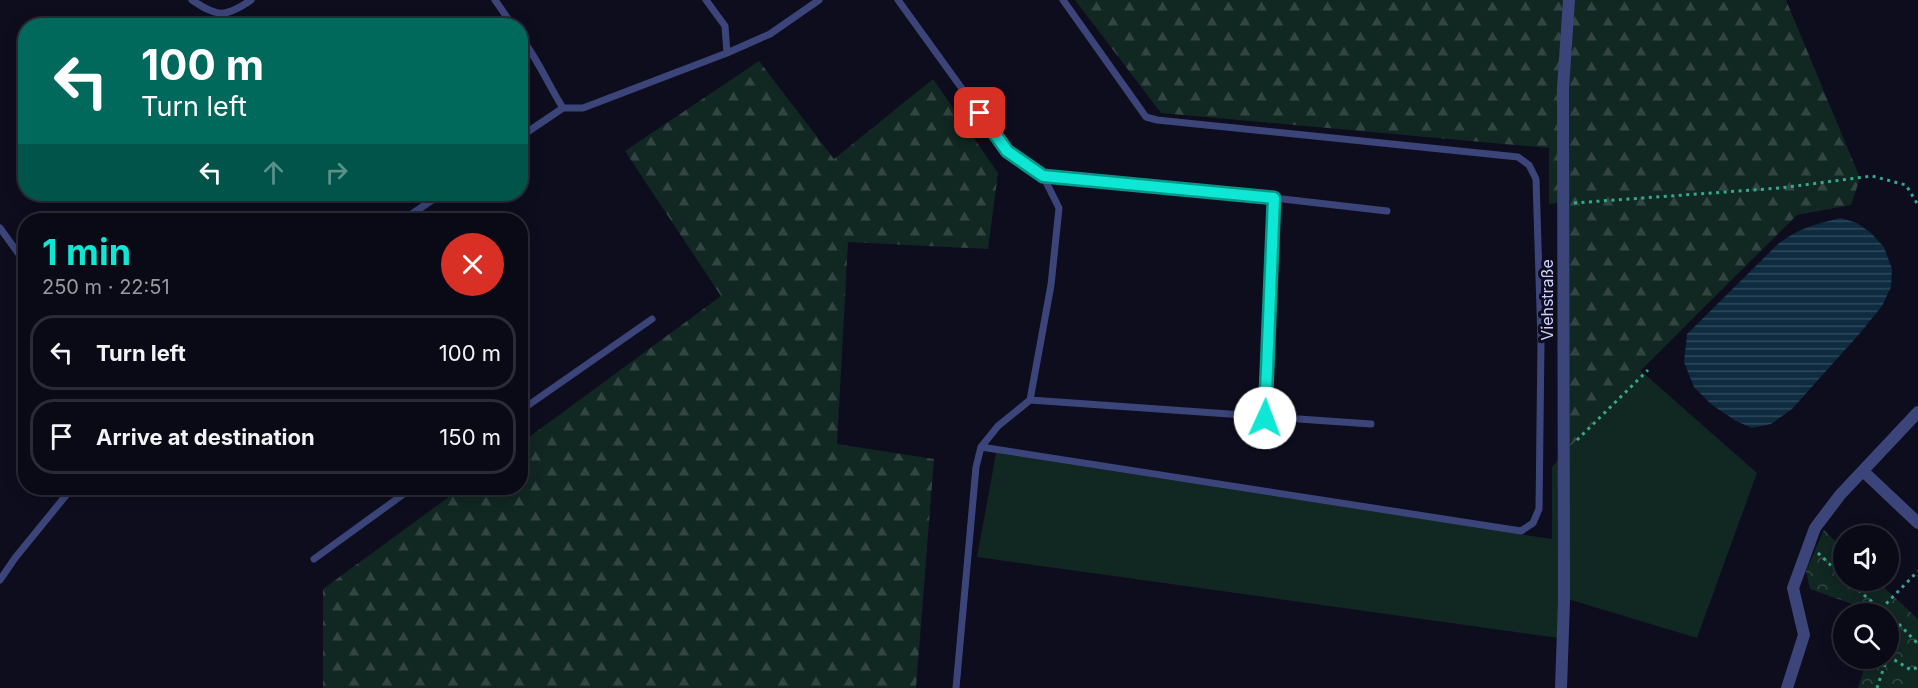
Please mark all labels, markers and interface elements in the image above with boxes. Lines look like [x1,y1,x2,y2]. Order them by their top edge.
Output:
text: 100 m [141,39,264,90]
icon: left [42,42,120,120]
pin [954,87,1005,138]
text: Turn left [141,90,247,123]
icon: arrive [963,96,996,129]
icon: left [194,156,227,189]
icon: ahead [257,156,290,189]
icon: right [320,156,353,189]
text: 1 min [42,230,131,274]
button: close [441,233,504,296]
street label: Viehstraße [1537,259,1557,341]
text: 250 m · 22:51 [42,275,170,299]
icon: left [45,336,78,369]
text: Turn left [96,340,186,366]
text: 100 m [439,340,501,366]
position arrow [1233,386,1297,450]
icon: arrive [45,420,78,453]
text: Arrive at destination [96,424,315,450]
text: 150 m [439,424,501,450]
map controls [1833,525,1899,669]
button: sound [1833,525,1899,591]
button: search [1833,603,1899,669]

